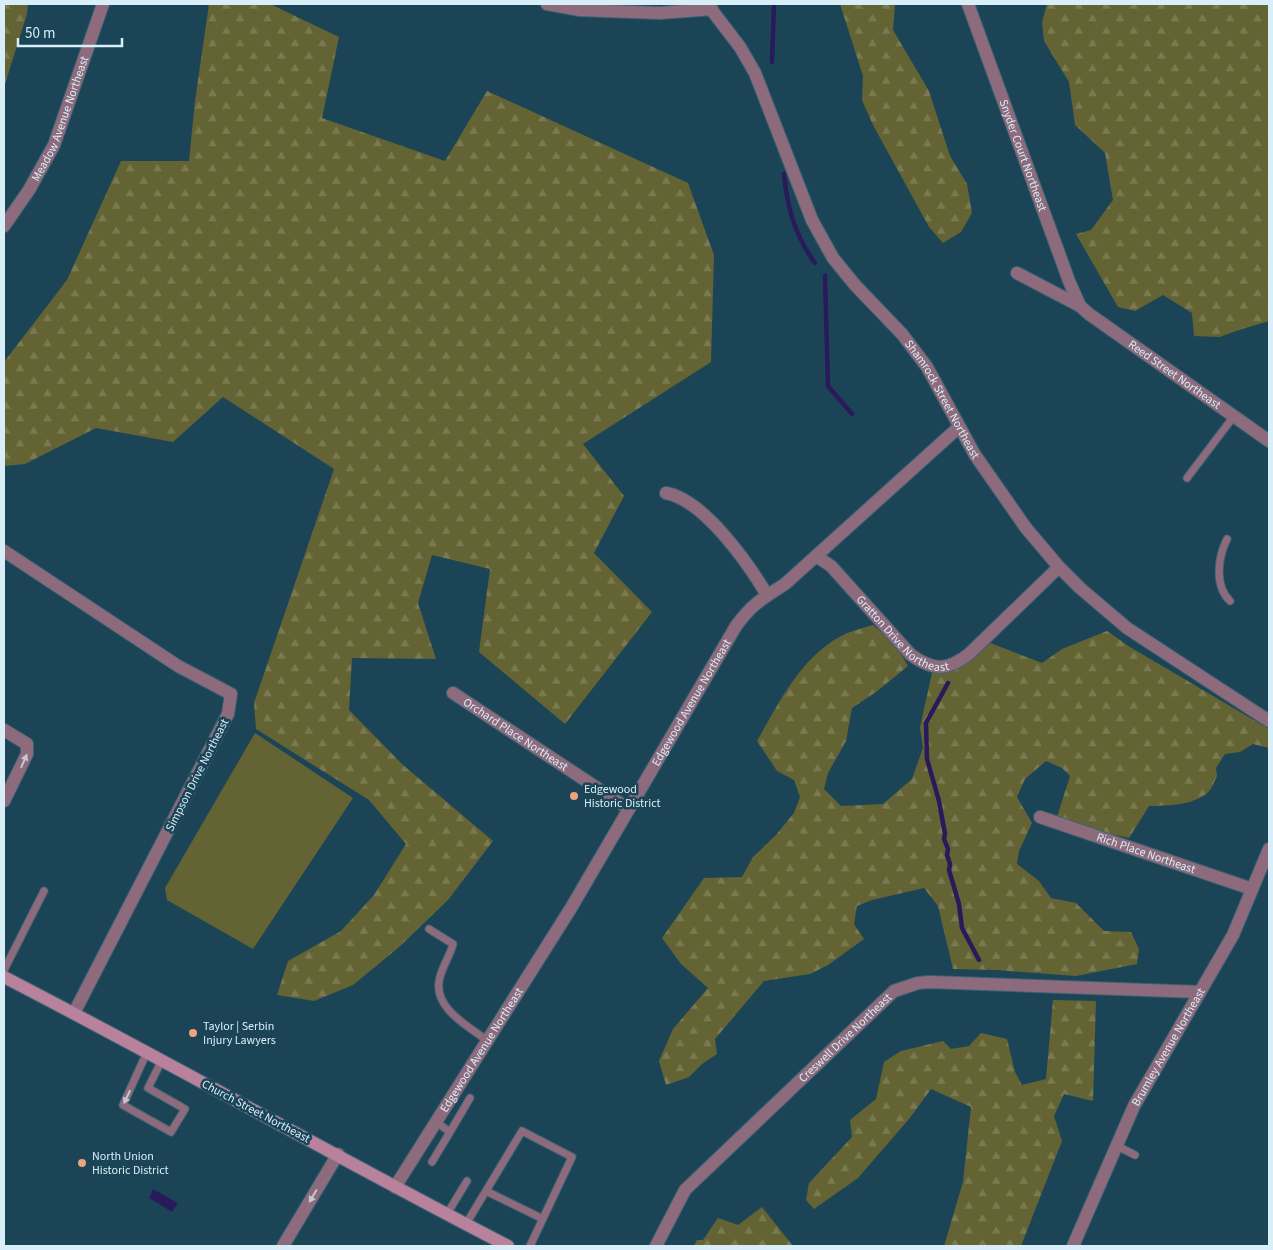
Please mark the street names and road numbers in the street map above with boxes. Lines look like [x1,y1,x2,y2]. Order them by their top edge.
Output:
street label: Meadow Avenue Northeast [27,54,93,185]
street label: Snyder Court Northeast [994,97,1051,214]
street label: Shamrock Street Northeast [900,336,983,463]
street label: Reed Street Northeast [1125,336,1224,413]
street label: Gratton Drive Northeast [852,592,951,676]
street label: Edgewood Avenue Northeast [648,636,736,769]
street label: Orchard Place Northeast [460,694,571,775]
street label: Simpson Drive Northeast [162,716,233,835]
street label: Rich Place Northeast [1094,829,1198,878]
street label: Edgewood Avenue Northeast [436,985,528,1116]
street label: Brumley Avenue Northeast [1128,985,1210,1109]
street label: Creswell Drive Northeast [795,989,896,1087]
street label: Church Street Northeast [199,1076,313,1147]

